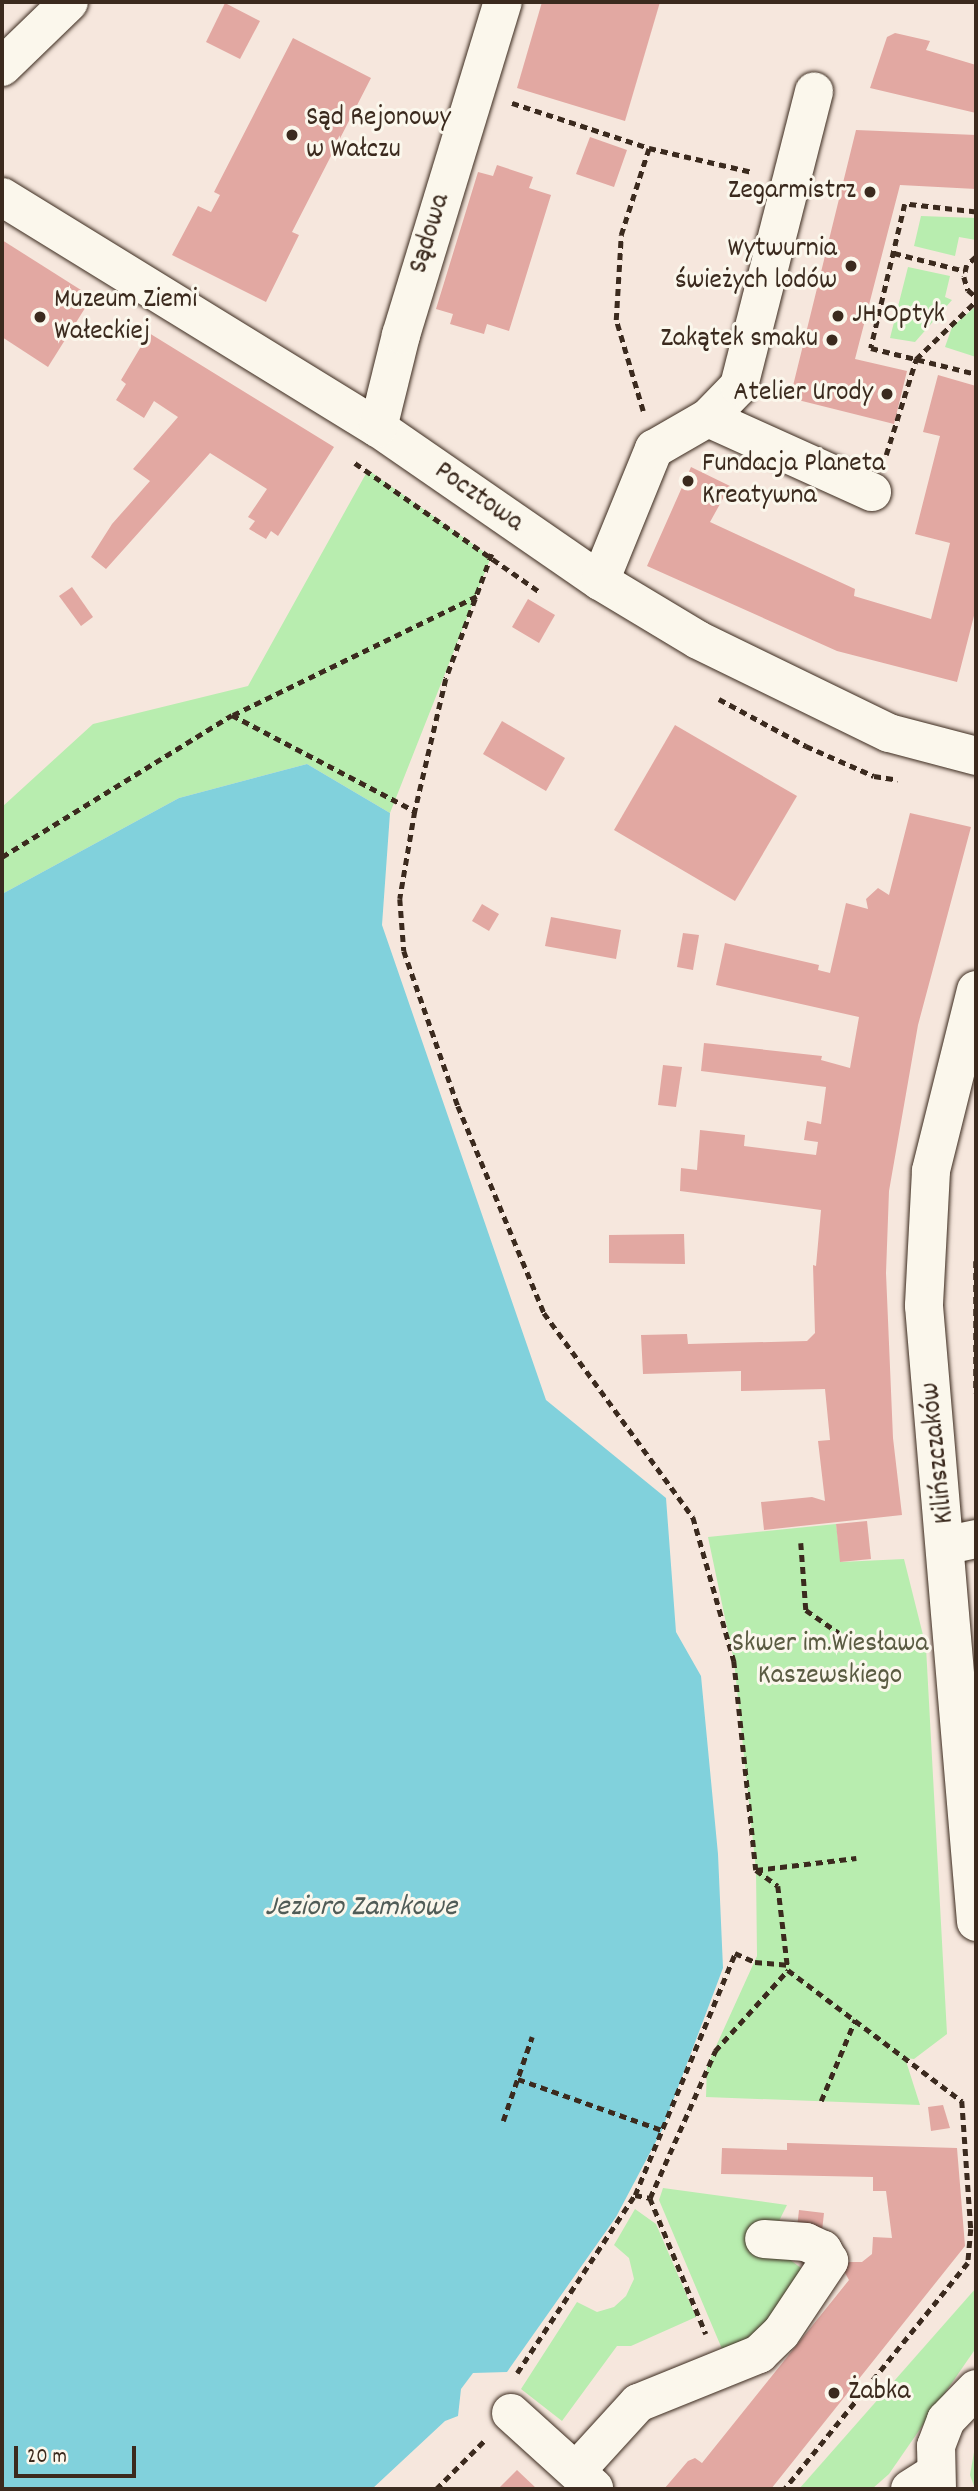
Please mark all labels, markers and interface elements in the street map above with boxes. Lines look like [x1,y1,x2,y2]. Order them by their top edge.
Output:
place label: Sąd Rejonowy w Wałczu [306,102,451,168]
marker: Sąd Rejonowy w Wałczu [284,127,300,143]
place label: Zegarmistrz [728,175,856,209]
marker: Zegarmistrz [862,184,878,200]
street label: Sądowa [403,190,459,278]
place label: Wytwurnia świeżych lodów [674,233,837,299]
marker: Wytwurnia świeżych lodów [843,258,859,274]
place label: Muzeum Ziemi Wałeckiej [54,284,197,350]
place label: JH Optyk [852,299,945,333]
marker: JH Optyk [830,308,846,324]
marker: Muzeum Ziemi Wałeckiej [32,309,48,325]
place label: Zakątek smaku [660,323,818,357]
marker: Zakątek smaku [824,332,840,348]
place label: Atelier Urody [733,377,873,411]
marker: Atelier Urody [879,386,895,402]
place label: Fundacja Planeta Kreatywna [702,448,885,514]
street label: Pocztowa [427,455,529,541]
marker: Fundacja Planeta Kreatywna [680,473,696,489]
street label: Kilińszczaków [915,1381,963,1525]
park label: Skwer im.Wiesława Kaszewskiego [732,1628,928,1694]
water label: Jezioro Zamkowe [265,1891,457,1927]
place label: Żabka [848,2376,910,2410]
marker: Żabka [826,2385,842,2401]
scale bar [18,2432,140,2476]
text: 20 m [27,2443,67,2473]

